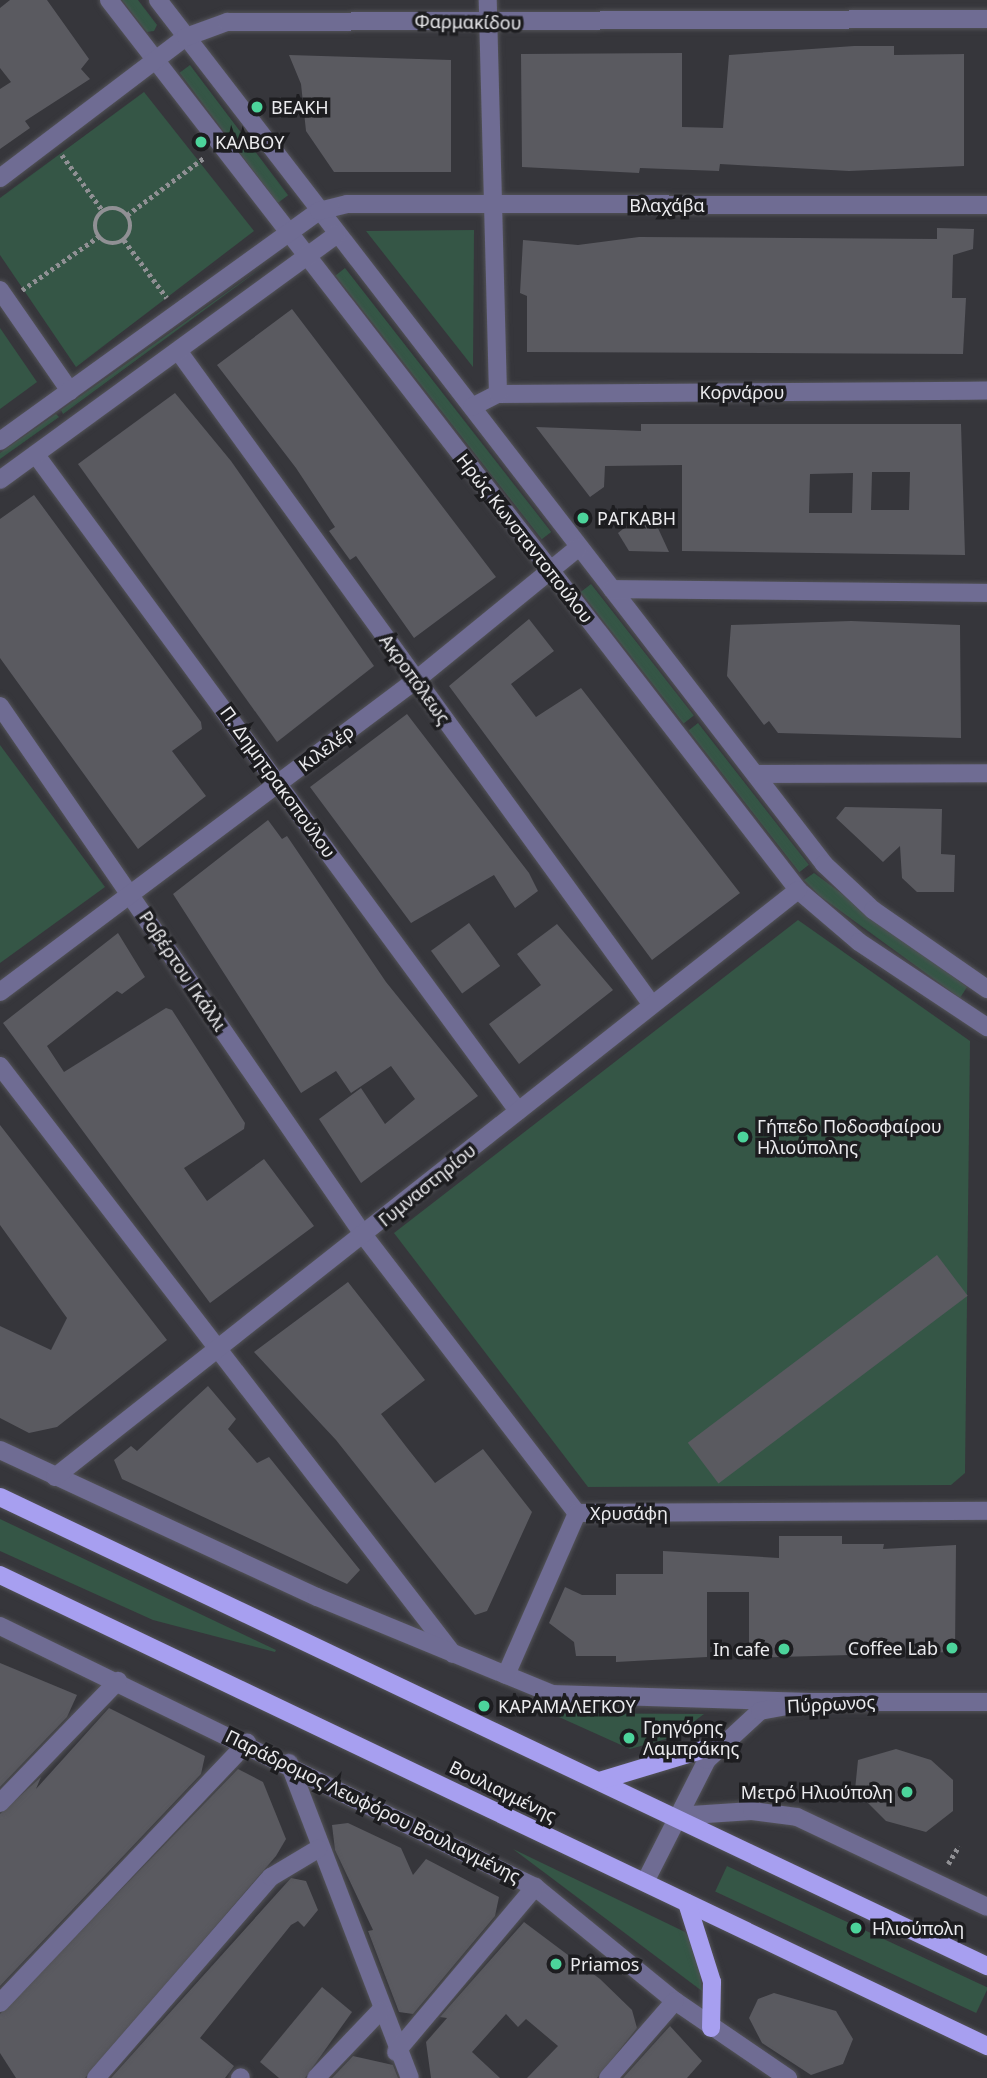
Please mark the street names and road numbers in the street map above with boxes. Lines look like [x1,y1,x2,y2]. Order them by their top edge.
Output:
street label: Φαρμακίδου [414,10,522,34]
street label: Βλαχάβα [629,194,705,216]
street label: Κορνάρου [699,381,785,403]
street label: Ηρώς Κωνσταντοπούλου [452,449,598,627]
street label: Ακροπόλεως [375,630,455,728]
street label: Π. Δημητρακοπούλου [216,702,340,862]
street label: Κιλελέρ [294,720,358,776]
street label: Ροβέρτου Γκάλλι [135,907,231,1035]
street label: Γυμναστηρίου [374,1139,480,1231]
street label: Χρυσάφη [590,1502,668,1524]
street label: Πύρρωνος [786,1691,876,1717]
street label: Παράδρομος Λεωφόρου Βουλιαγμένης [222,1725,524,1887]
street label: Βουλιαγμένης [446,1756,560,1826]

